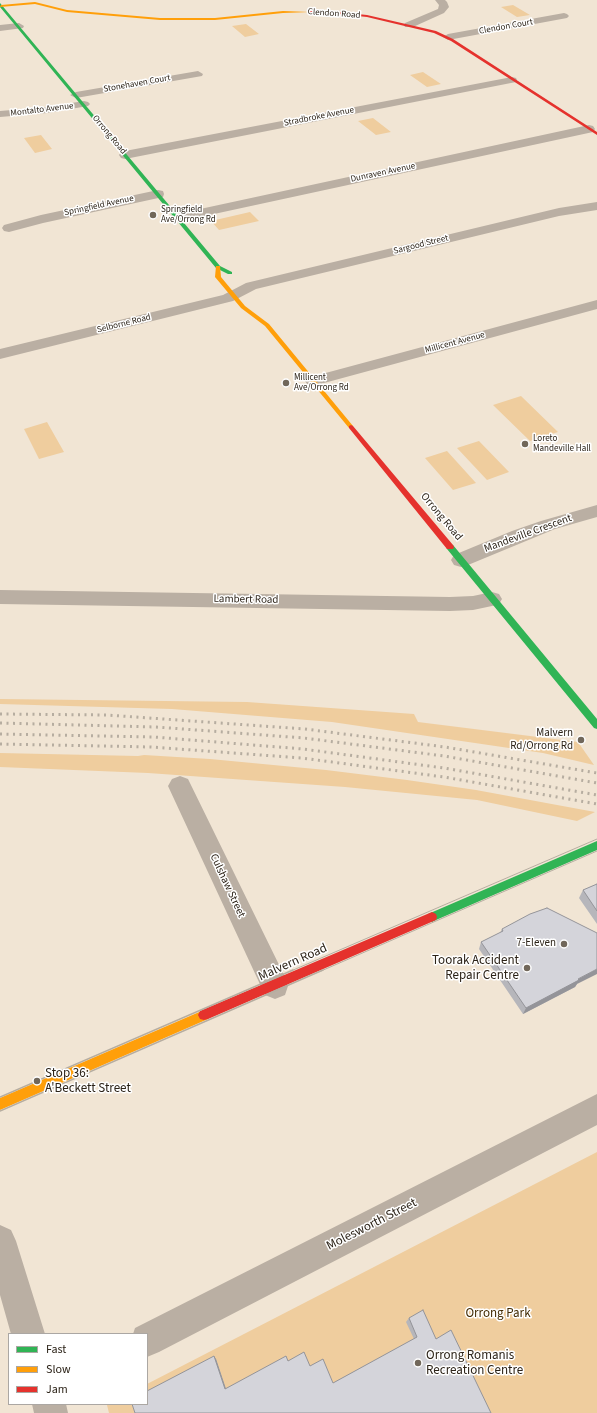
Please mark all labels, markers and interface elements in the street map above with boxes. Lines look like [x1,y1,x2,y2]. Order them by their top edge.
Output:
street label: Clendon Road [307,7,361,21]
street label: Clendon Court [478,17,534,37]
street label: Stonehaven Court [103,73,171,95]
street label: Montalto Avenue [10,101,74,119]
street label: Stradbroke Avenue [283,105,355,129]
street label: Orrong Road [90,113,128,157]
street label: Dunraven Avenue [350,161,416,185]
street label: Springfield Avenue [63,193,135,219]
place label: Springfield Ave/Orrong Rd [161,205,216,226]
marker: Springfield Ave/Orrong Rd [148,210,158,220]
street label: Sargood Street [393,233,449,257]
street label: Selborne Road [96,312,152,336]
street label: Millicent Avenue [424,330,486,356]
place label: Millicent Ave/Orrong Rd [294,373,349,394]
marker: Millicent Ave/Orrong Rd [281,378,291,388]
place label: Loreto Mandeville Hall [533,434,591,455]
marker: Loreto Mandeville Hall [520,439,530,449]
street label: Orrong Road [417,490,465,544]
street label: Mandeville Crescent [482,512,574,556]
street label: Lambert Road [213,593,279,607]
place label: Malvern Rd/Orrong Rd [510,727,573,753]
marker: Malvern Rd/Orrong Rd [576,735,586,745]
street label: Culshaw Street [206,852,248,920]
place label: 7-Eleven [516,937,556,951]
marker: 7-Eleven [559,939,569,949]
street label: Malvern Road [256,941,330,985]
place label: Toorak Accident Repair Centre [432,953,519,984]
marker: Toorak Accident Repair Centre [522,963,532,973]
place label: Stop 36: A'Beckett Street [45,1066,131,1097]
marker: Stop 36: A'Beckett Street [32,1076,42,1086]
street label: Molesworth Street [324,1196,420,1254]
park label: Orrong Park [465,1306,531,1322]
legend [8,1333,148,1405]
text: Fast [46,1341,66,1358]
place label: Orrong Romanis Recreation Centre [426,1348,523,1379]
marker: Orrong Romanis Recreation Centre [413,1358,423,1368]
text: Slow [46,1361,71,1378]
text: Jam [46,1381,68,1398]

